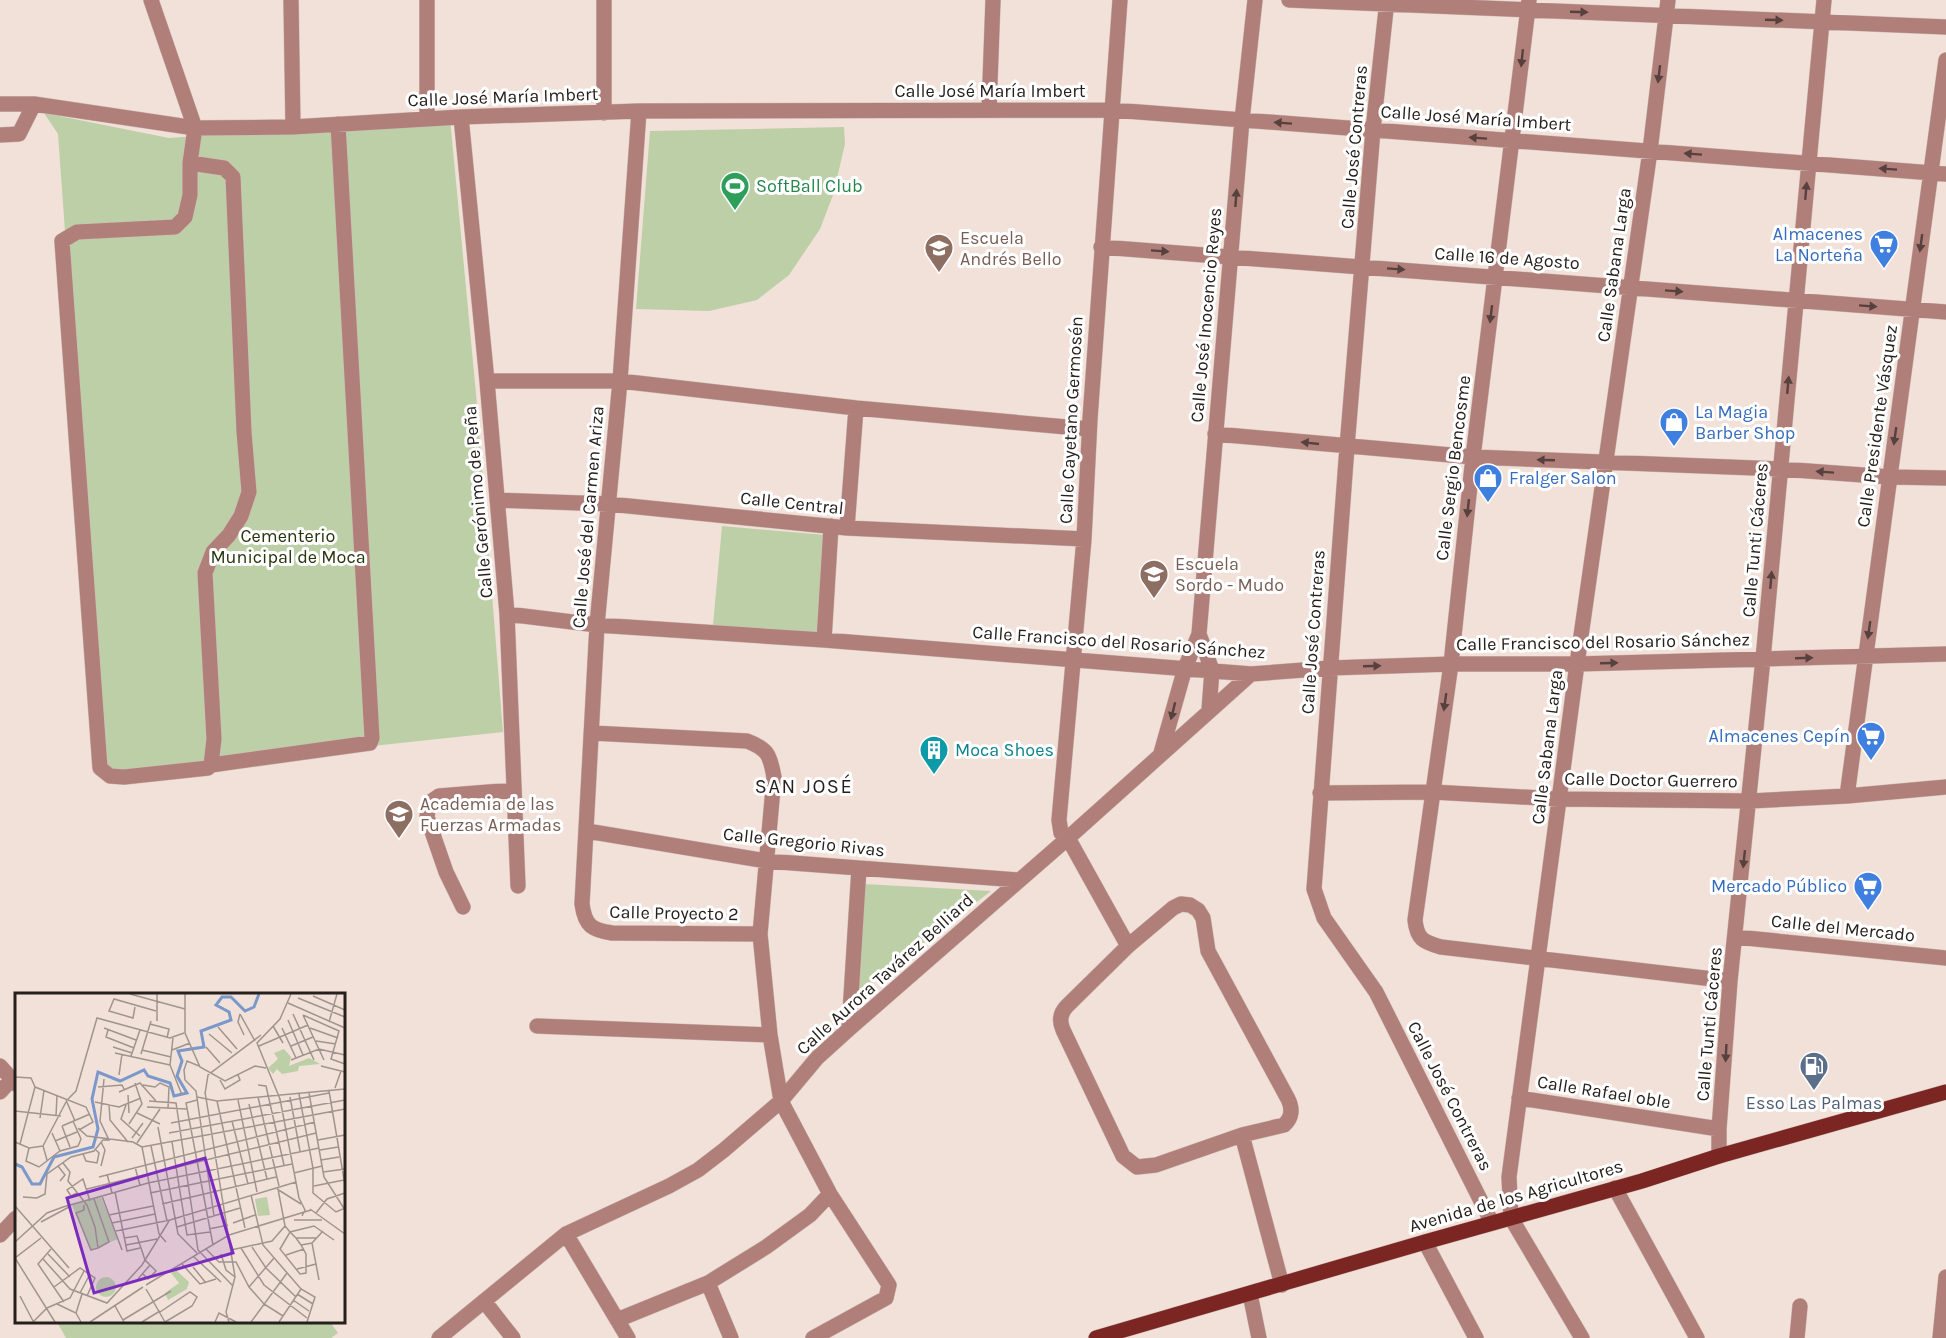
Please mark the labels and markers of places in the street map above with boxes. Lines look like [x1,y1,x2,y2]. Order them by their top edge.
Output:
sports icon: SoftBall Club [719,170,751,212]
place label: SoftBall Club [756,175,863,197]
place label: Almacenes La Norteña [1773,223,1863,266]
place label: Escuela Andrés Bello [960,227,1062,270]
supermarket icon: Almacenes La Norteña [1868,228,1900,270]
school or university icon: Escuela Andrés Bello [923,232,955,274]
place label: La Magia Barber Shop [1695,401,1795,444]
shop icon: La Magia Barber Shop [1658,406,1690,448]
shop icon: Fralger Salon [1472,462,1504,504]
place label: Fralger Salon [1509,467,1617,489]
place label: Escuela Sordo - Mudo [1175,553,1284,596]
school or university icon: Escuela Sordo - Mudo [1138,558,1170,600]
supermarket icon: Almacenes Cepín [1855,720,1887,762]
place label: Almacenes Cepín [1708,725,1850,747]
building icon: Moca Shoes [918,734,950,776]
place label: Moca Shoes [955,739,1054,761]
place label: Academia de las Fuerzas Armadas [420,793,561,836]
school or university icon: Academia de las Fuerzas Armadas [383,798,415,840]
supermarket icon: Mercado Público [1852,870,1884,912]
place label: Mercado Público [1711,875,1847,897]
fuel station icon: Esso Las Palmas [1798,1050,1830,1092]
place label: Esso Las Palmas [1746,1092,1882,1114]

